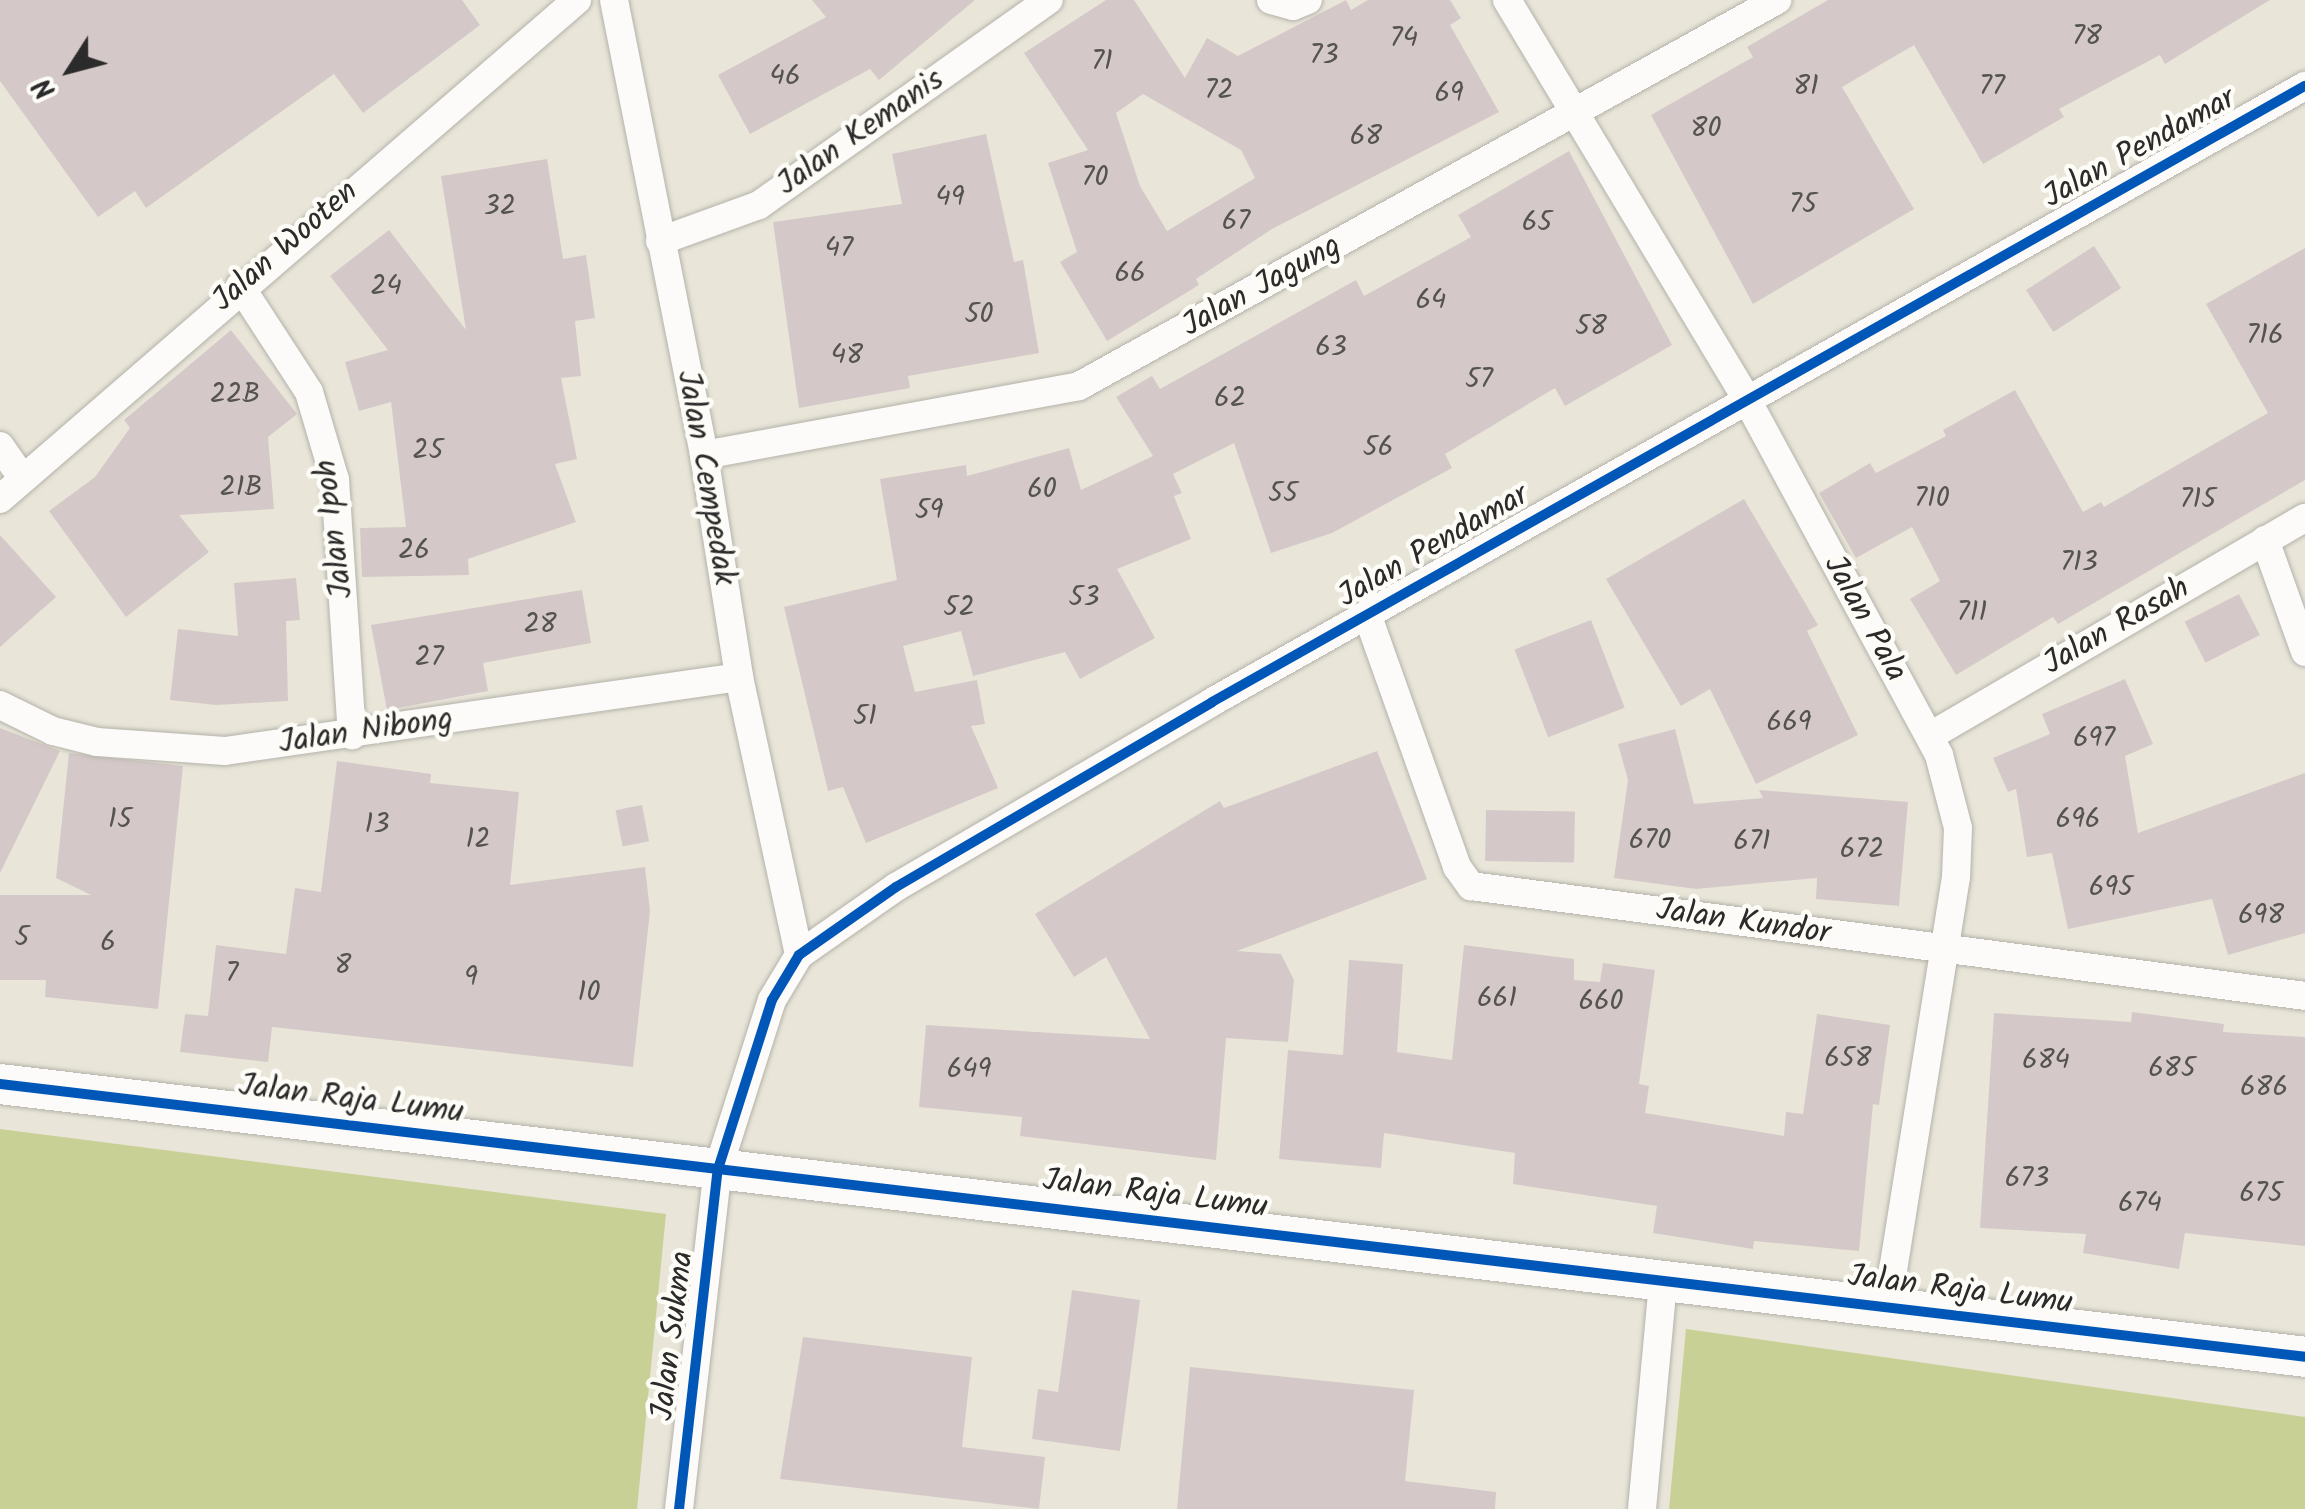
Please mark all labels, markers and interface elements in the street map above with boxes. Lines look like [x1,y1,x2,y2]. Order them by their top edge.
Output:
north arrow [20,20,120,120]
house number: 78 [2072,20,2102,54]
house number: 74 [1390,22,1418,56]
house number: 73 [1310,39,1338,73]
house number: 71 [1091,45,1113,79]
house number: 46 [770,60,800,94]
street label: Jalan Kemanis [770,61,952,205]
text: N [22,68,69,108]
house number: 81 [1793,70,1819,104]
house number: 77 [1979,70,2005,104]
house number: 72 [1204,74,1234,108]
house number: 69 [1434,77,1464,111]
street label: Jalan Pendamar [2037,80,2243,218]
house number: 80 [1691,112,1721,146]
house number: 68 [1350,120,1382,154]
house number: 70 [1082,161,1108,195]
street label: Jalan Wooten [205,173,367,321]
house number: 49 [935,181,965,215]
house number: 75 [1789,188,1817,222]
house number: 32 [484,190,516,224]
house number: 67 [1222,205,1250,239]
house number: 65 [1522,206,1552,240]
street label: Jalan Jagung [1176,228,1348,346]
house number: 47 [825,232,853,266]
house number: 66 [1114,257,1146,291]
house number: 24 [370,270,402,304]
house number: 64 [1416,284,1446,318]
house number: 50 [964,298,994,332]
house number: 58 [1575,310,1607,344]
house number: 716 [2246,319,2284,353]
house number: 63 [1315,331,1347,365]
house number: 48 [831,339,863,373]
house number: 57 [1465,363,1493,397]
street label: Jalan Cempedak [667,368,743,588]
house number: 22B [210,378,260,412]
house number: 62 [1214,382,1246,416]
house number: 56 [1363,431,1393,465]
house number: 25 [412,434,444,468]
street label: Jalan Ipoh [307,457,363,601]
house number: 21B [220,471,262,505]
house number: 60 [1027,473,1057,507]
house number: 55 [1268,477,1298,511]
street label: Jalan Pendamar [1332,477,1536,617]
house number: 710 [1914,482,1950,516]
house number: 715 [2180,483,2216,517]
house number: 59 [915,494,943,528]
house number: 26 [398,534,430,568]
house number: 713 [2060,546,2098,580]
street label: Jalan Pala [1814,549,1914,689]
street label: Jalan Rasah [2037,570,2197,684]
house number: 53 [1068,581,1100,615]
house number: 52 [943,591,975,625]
house number: 711 [1957,596,1987,630]
house number: 28 [523,608,557,642]
house number: 27 [414,641,444,675]
house number: 51 [853,700,877,734]
street label: Jalan Nibong [276,701,456,763]
house number: 669 [1767,706,1811,740]
house number: 697 [2073,722,2115,756]
house number: 15 [108,803,132,837]
house number: 696 [2056,803,2100,837]
house number: 13 [365,808,389,842]
house number: 12 [465,823,491,857]
house number: 670 [1629,824,1671,858]
house number: 671 [1733,825,1771,859]
house number: 672 [1840,833,1884,867]
house number: 695 [2089,871,2133,905]
street label: Jalan Kundor [1654,892,1832,954]
house number: 698 [2238,899,2284,933]
house number: 5 [14,921,30,955]
house number: 6 [100,926,116,960]
house number: 8 [335,949,351,983]
house number: 7 [226,957,238,991]
house number: 9 [464,961,478,995]
house number: 10 [578,976,600,1010]
house number: 661 [1477,982,1517,1016]
house number: 660 [1578,985,1624,1019]
house number: 658 [1824,1042,1872,1076]
house number: 684 [2022,1044,2070,1078]
house number: 685 [2148,1052,2196,1086]
house number: 649 [947,1053,991,1087]
street label: Jalan Raja Lumu [236,1067,466,1133]
house number: 686 [2240,1071,2288,1105]
street label: Jalan Raja Lumu [1040,1162,1270,1228]
house number: 673 [2005,1162,2049,1196]
house number: 675 [2239,1177,2283,1211]
house number: 674 [2118,1187,2162,1221]
street label: Jalan Sukma [645,1249,703,1423]
street label: Jalan Raja Lumu [1845,1258,2075,1324]

